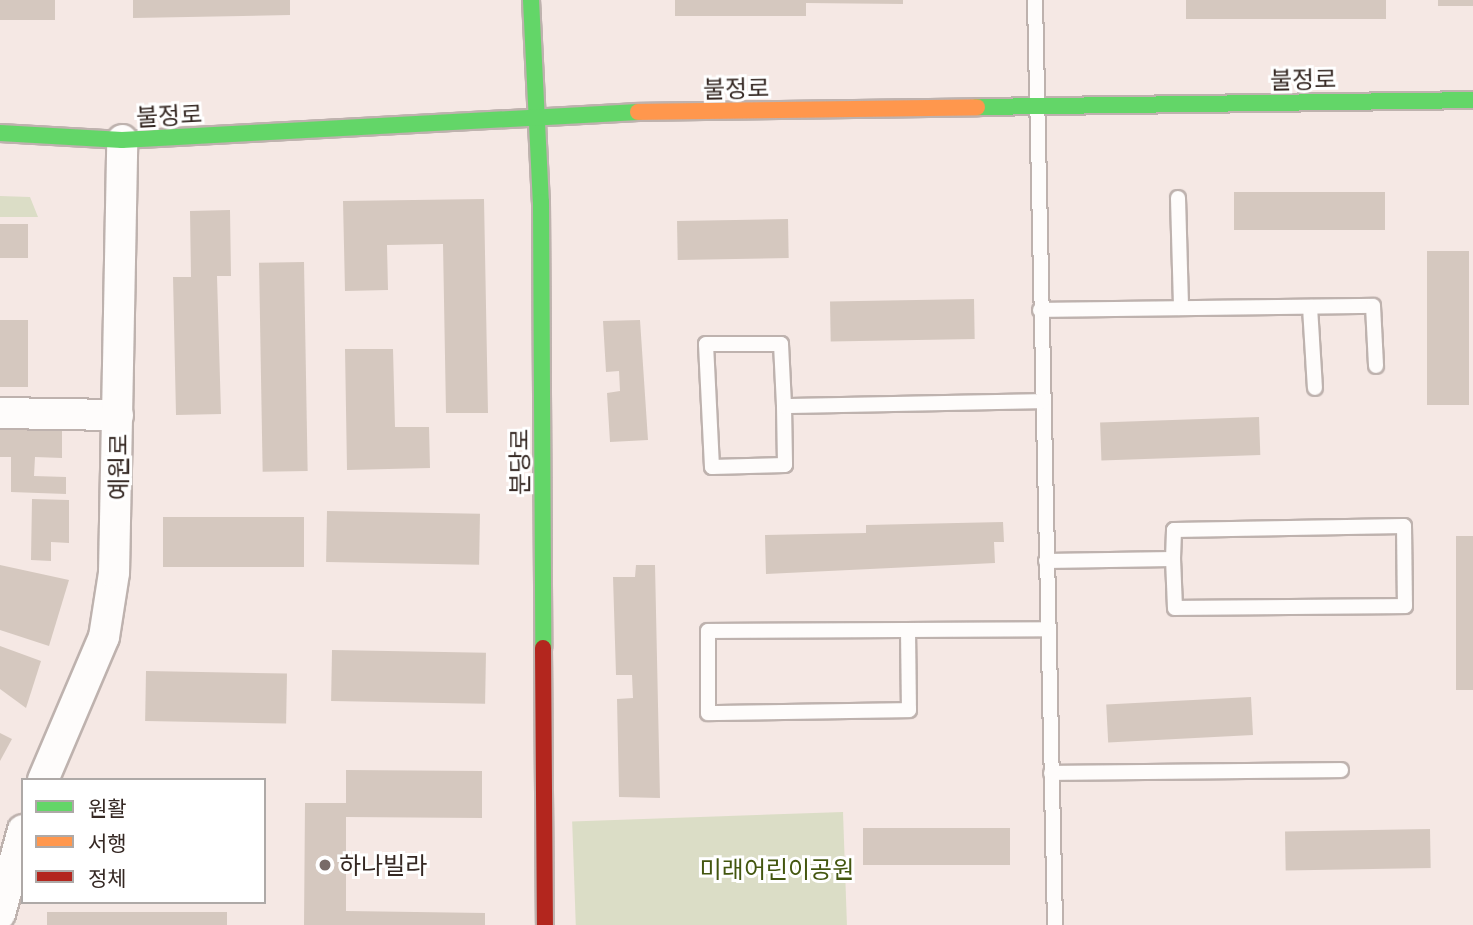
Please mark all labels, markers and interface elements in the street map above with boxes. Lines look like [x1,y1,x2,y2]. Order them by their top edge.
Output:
street label: 불정로 [1270,64,1336,94]
street label: 불정로 [703,73,769,103]
street label: 불정로 [135,99,203,131]
street label: 분당로 [505,429,533,495]
street label: 예원로 [104,434,132,500]
legend [21,778,266,904]
text: 원활 [88,794,127,822]
text: 서행 [88,829,127,857]
place label: 하나빌라 [339,851,427,879]
park label: 미래어린이공원 [700,855,854,883]
marker: 하나빌라 [317,857,333,873]
text: 정체 [88,864,127,892]

